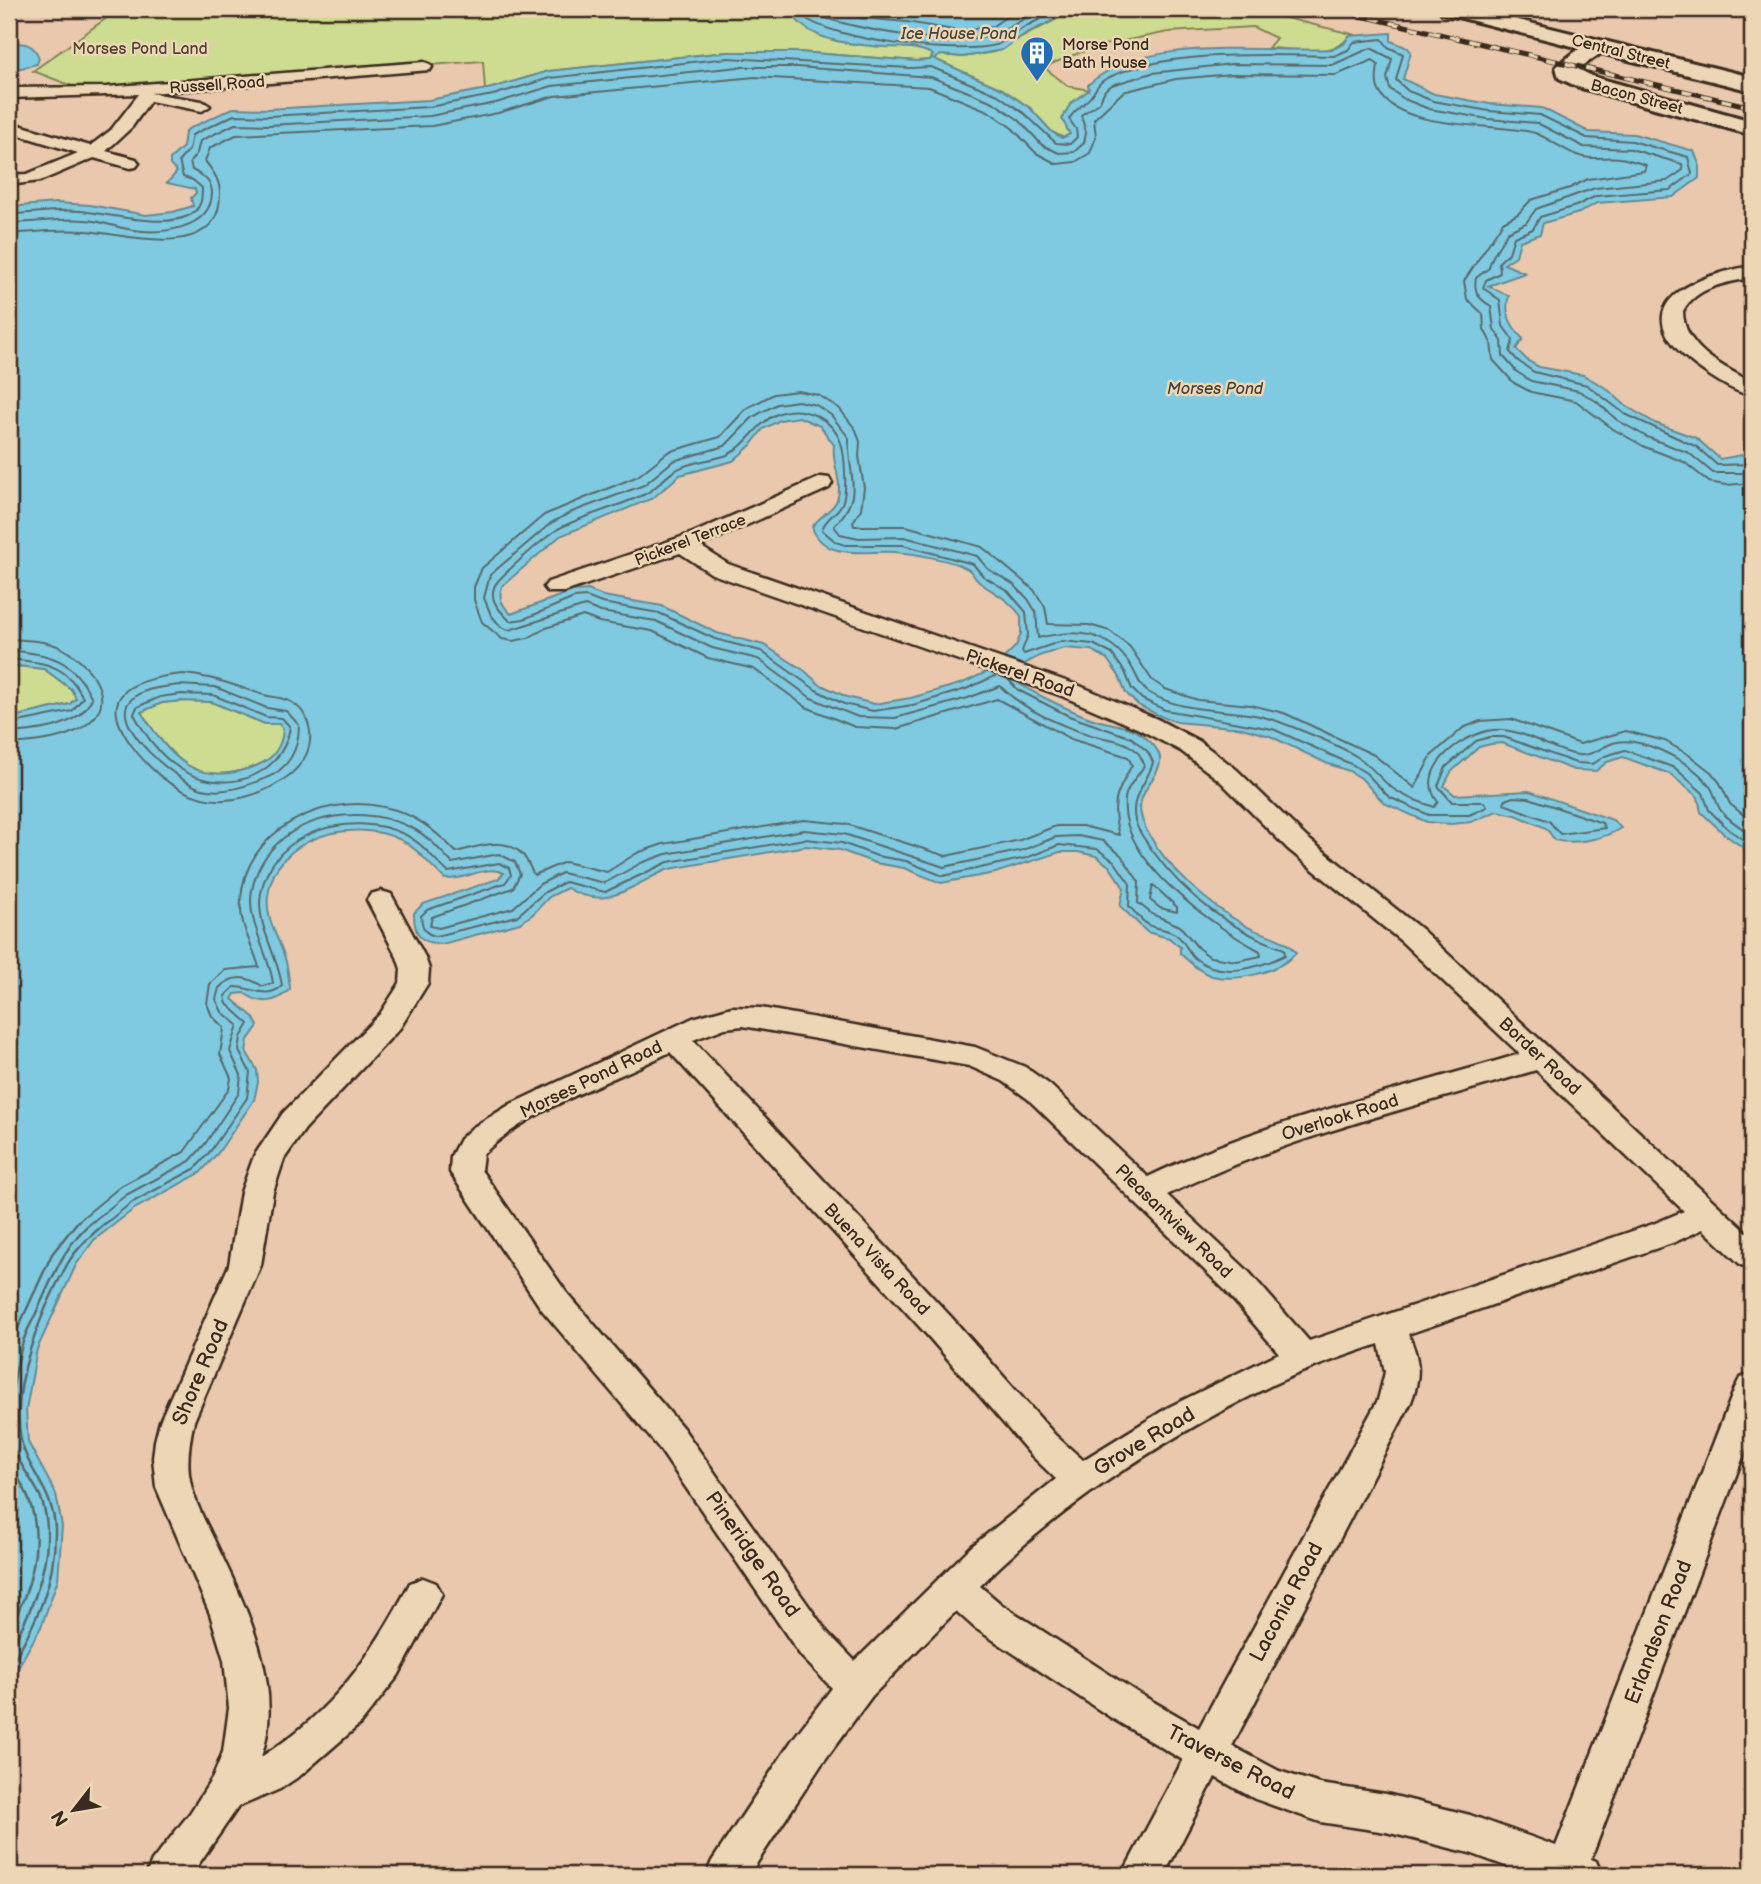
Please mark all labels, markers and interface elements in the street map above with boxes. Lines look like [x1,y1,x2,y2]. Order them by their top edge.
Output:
water label: Ice House Pond [900,25,1018,44]
street label: Central Street [1569,31,1672,74]
building icon: Morse Pond Bath House [1018,34,1056,83]
place label: Morse Pond Bath House [1062,36,1149,73]
park label: Morses Pond Land [72,40,208,59]
street label: Russell Road [169,73,266,98]
street label: Bacon Street [1588,76,1685,119]
water label: Morses Pond [1167,380,1264,399]
street label: Pickerel Terrace [632,510,749,570]
street label: Pickerel Road [963,645,1077,702]
street label: Border Road [1494,1013,1585,1100]
street label: Morses Pond Road [517,1036,666,1123]
street label: Overlook Road [1279,1090,1401,1145]
street label: Pleasantview Road [1111,1160,1237,1283]
street label: Buena Vista Road [819,1199,934,1320]
street label: Shore Road [167,1316,234,1429]
street label: Grove Road [1089,1401,1199,1481]
street label: Pineridge Road [700,1486,805,1622]
street label: Laconia Road [1245,1538,1328,1666]
street label: Erlandson Road [1619,1557,1697,1708]
street label: Traverse Road [1163,1720,1299,1805]
north arrow [38,1776,108,1846]
text: N [47,1806,74,1830]

